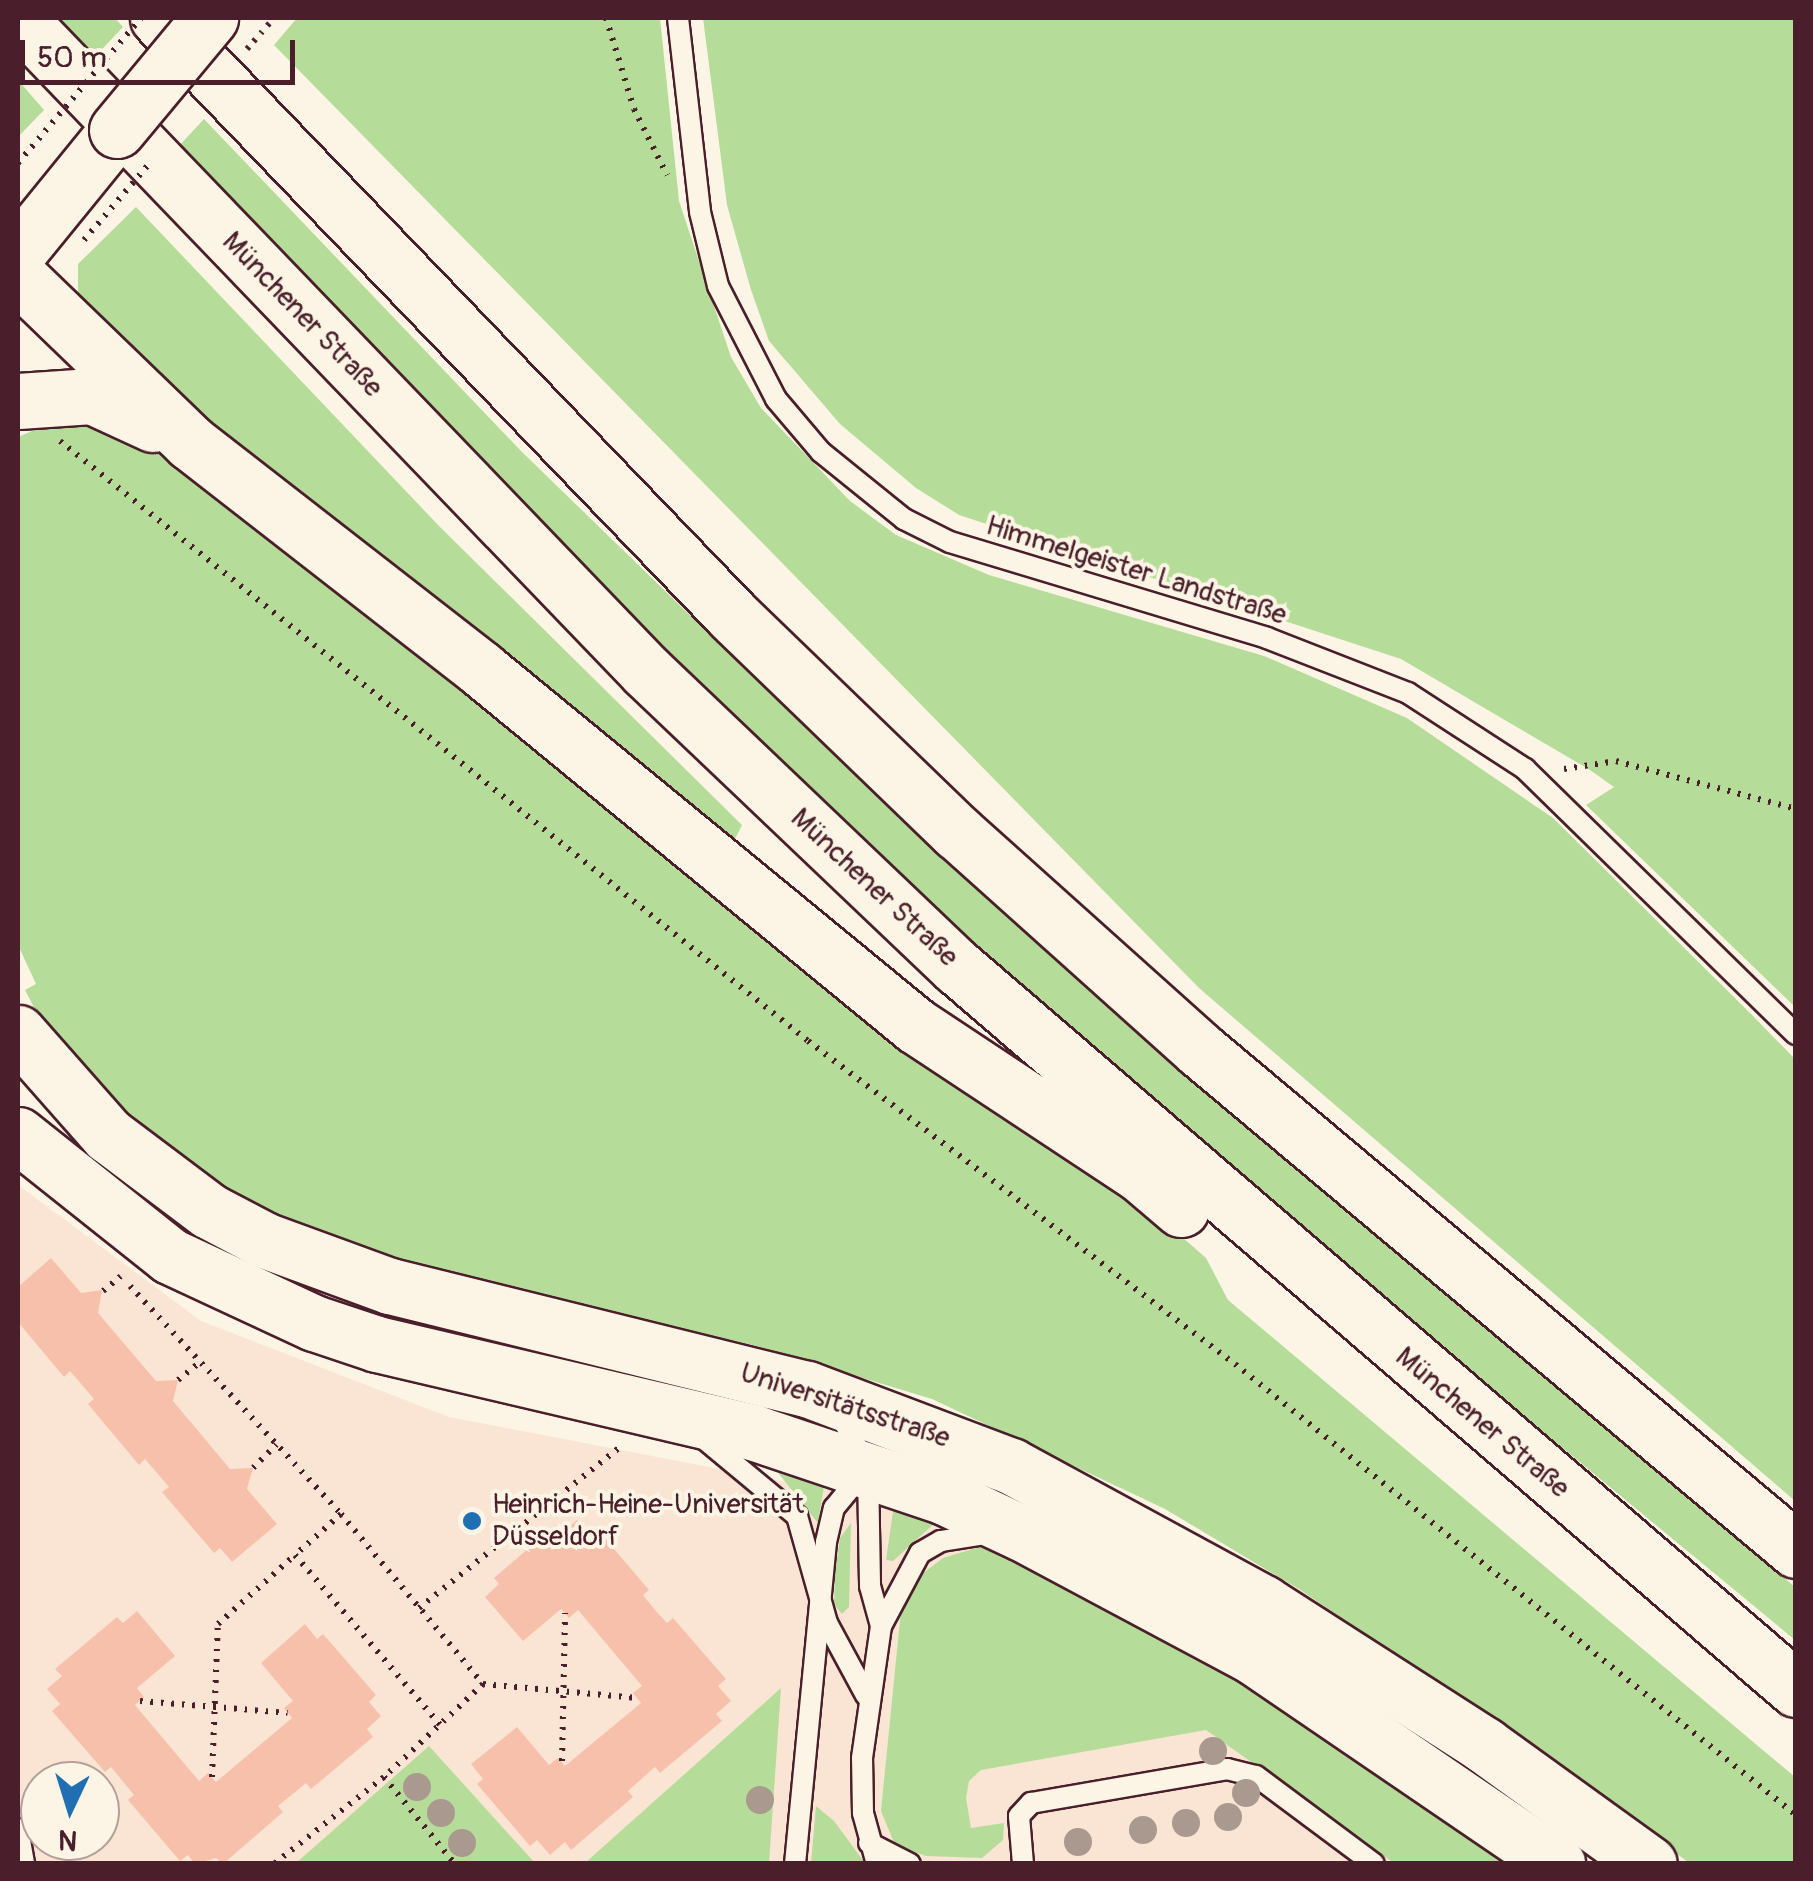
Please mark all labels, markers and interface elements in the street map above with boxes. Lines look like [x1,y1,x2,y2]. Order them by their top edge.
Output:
scale bar [25,20,300,82]
text: 50 m [37,39,107,76]
street label: Münchener Straße [215,225,389,405]
street label: Himmelgeister Landstraße [982,509,1290,633]
street label: Münchener Straße [783,802,965,974]
street label: Münchener Straße [1388,1341,1576,1505]
street label: Universitätsstraße [736,1356,954,1456]
place label: Heinrich-Heine-Universität Düsseldorf [492,1488,804,1554]
marker: Heinrich-Heine-Universität Düsseldorf [461,1510,483,1532]
north arrow [20,1761,120,1861]
text: N [57,1821,79,1858]

